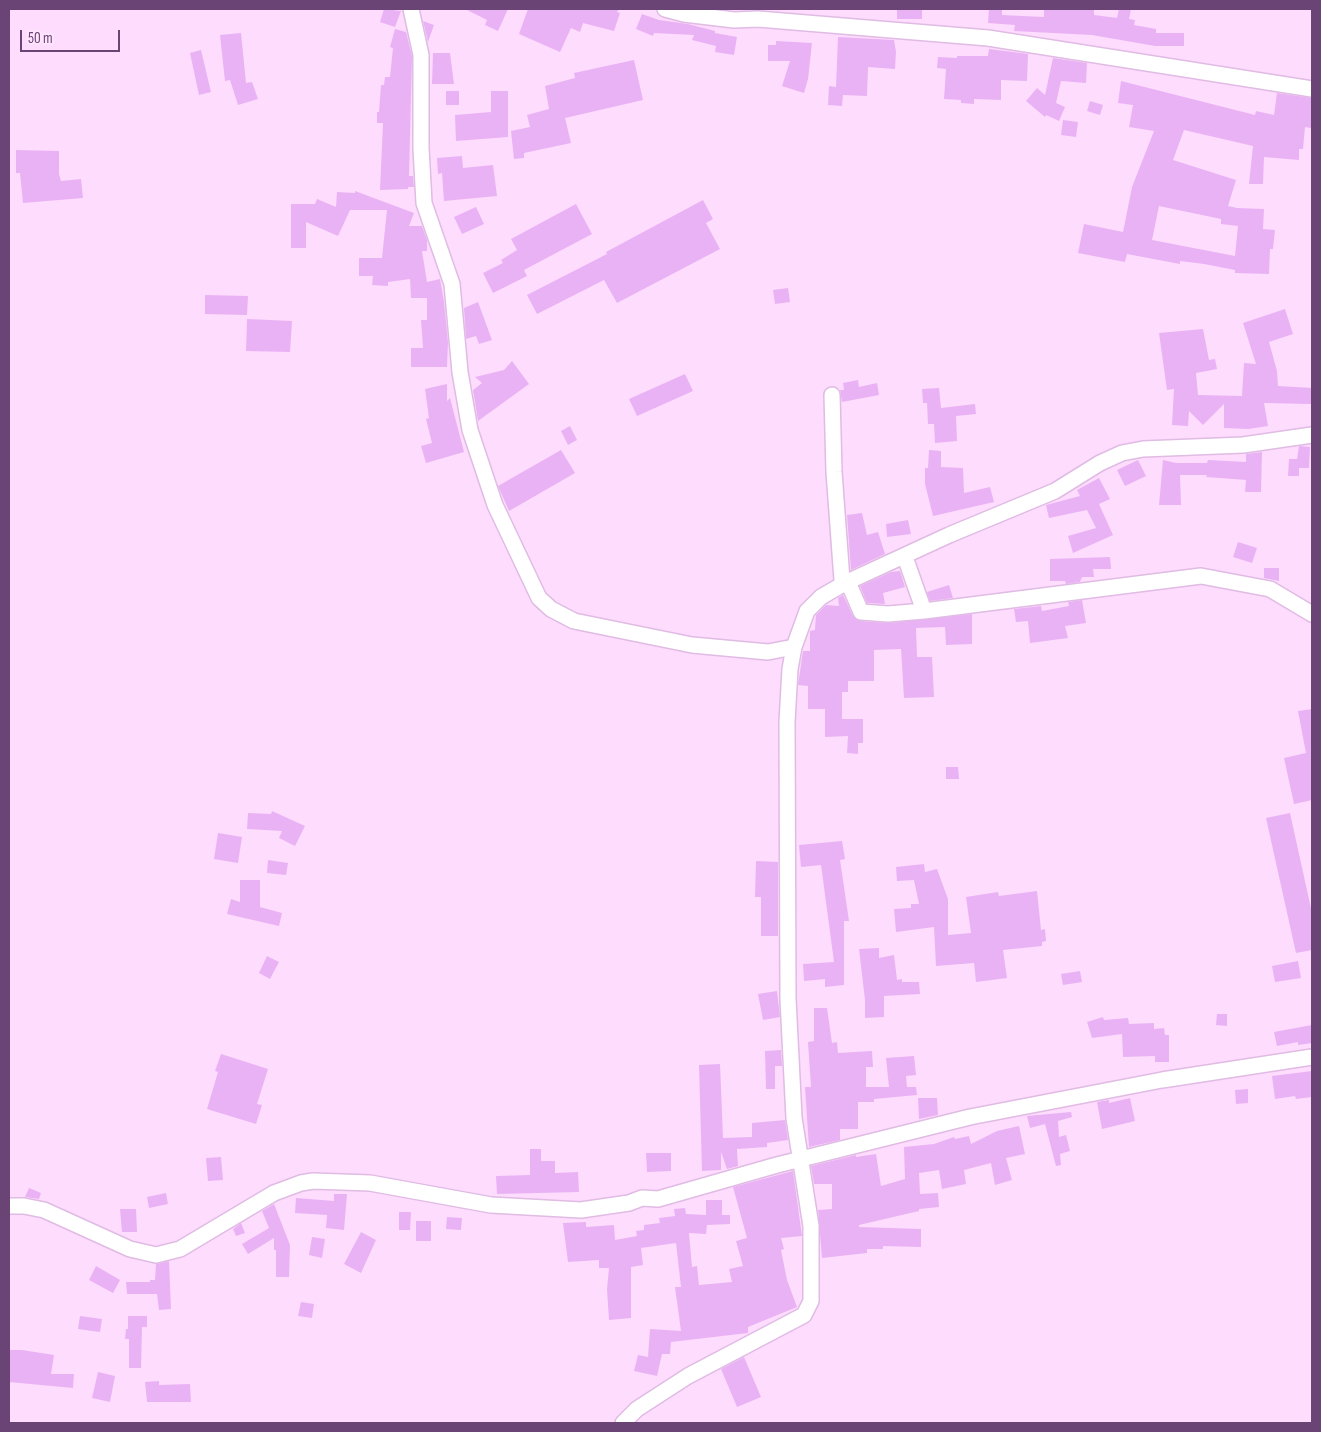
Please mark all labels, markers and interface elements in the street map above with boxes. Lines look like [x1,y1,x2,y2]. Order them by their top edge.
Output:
scale bar [22,20,122,52]
text: 50 m [28,29,53,48]

